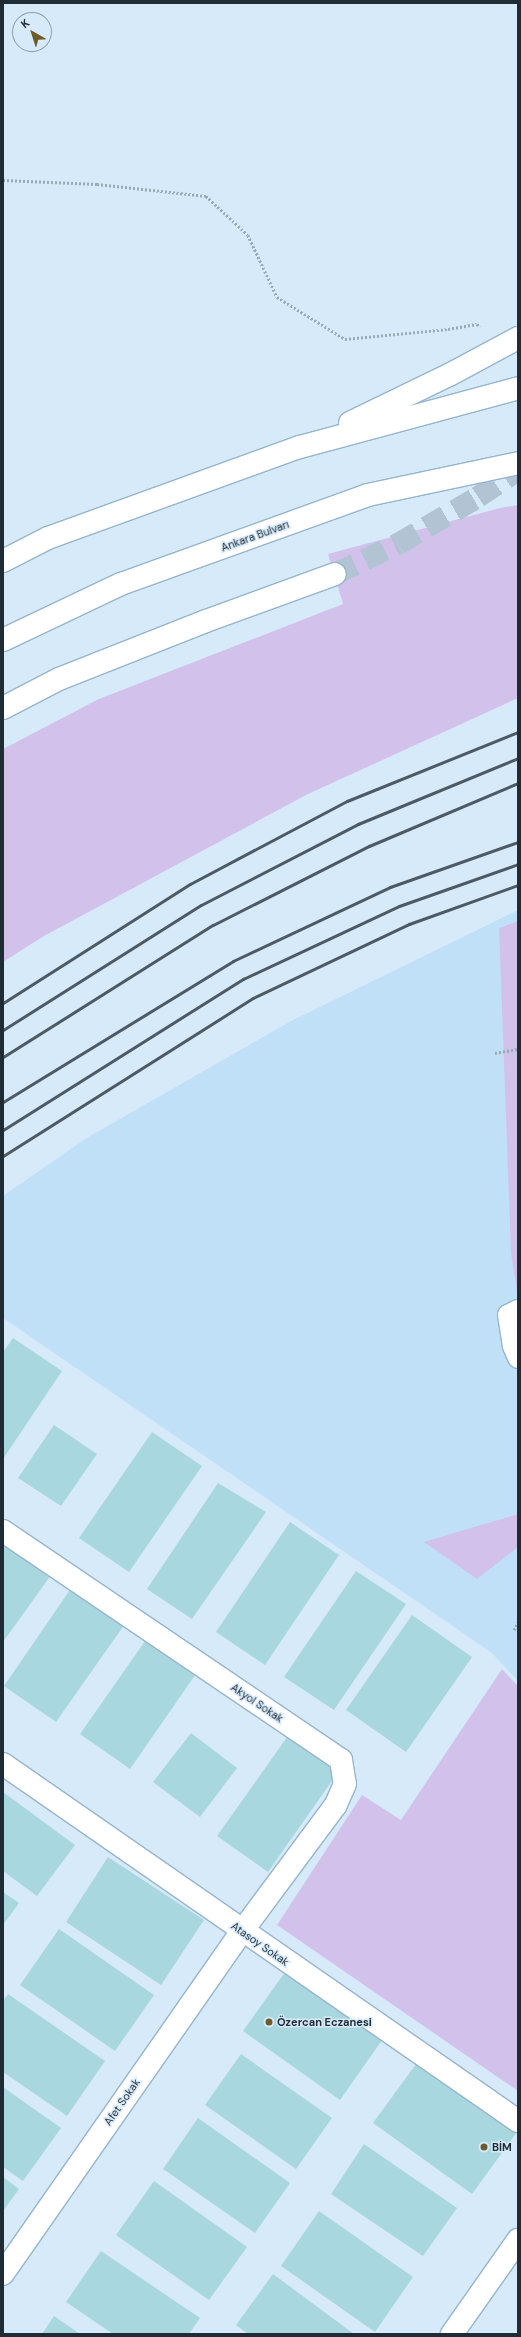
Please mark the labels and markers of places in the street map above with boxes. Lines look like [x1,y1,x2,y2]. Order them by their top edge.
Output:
place label: Özercan Eczanesi [277,2015,372,2029]
marker: Özercan Eczanesi [264,2017,274,2027]
place label: BİM [492,2140,512,2154]
marker: BİM [479,2142,489,2152]

